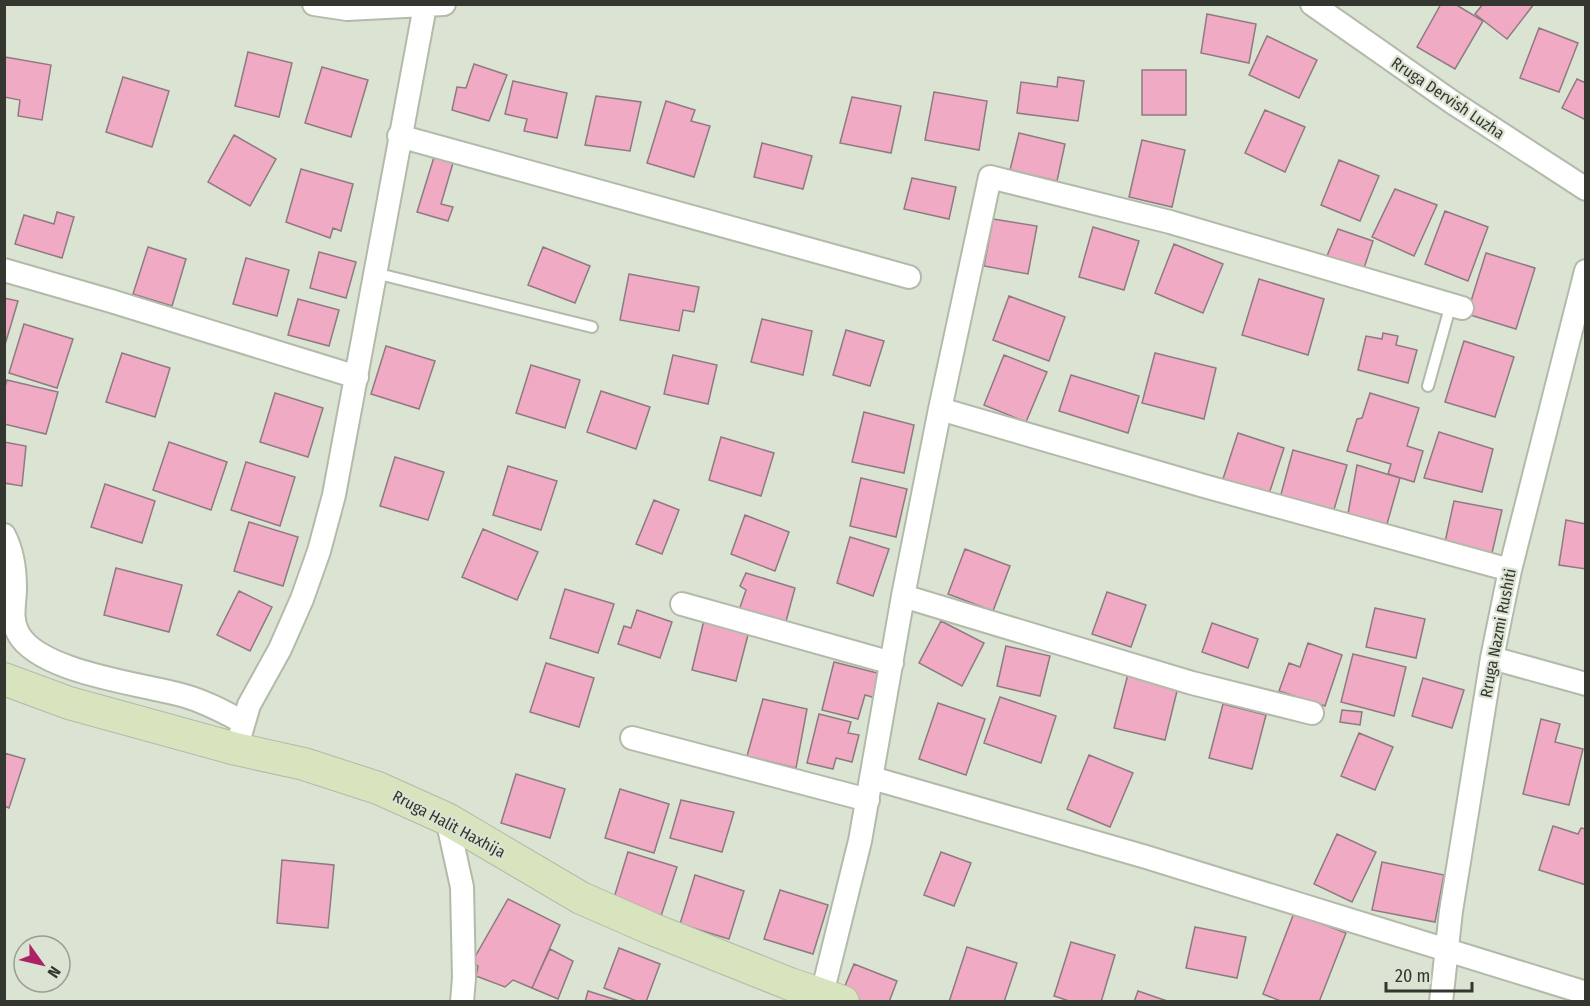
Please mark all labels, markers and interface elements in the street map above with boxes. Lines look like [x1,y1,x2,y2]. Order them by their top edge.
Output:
street label: Rruga Dervish Luzha [1388,53,1508,143]
street label: Rruga Nazmi Rushiti [1476,567,1520,699]
street label: Rruga Halit Haxhija [389,786,509,862]
north arrow [12,934,72,994]
scale bar [1386,955,1472,993]
text: N [43,963,65,981]
text: 20 m [1395,965,1430,987]

